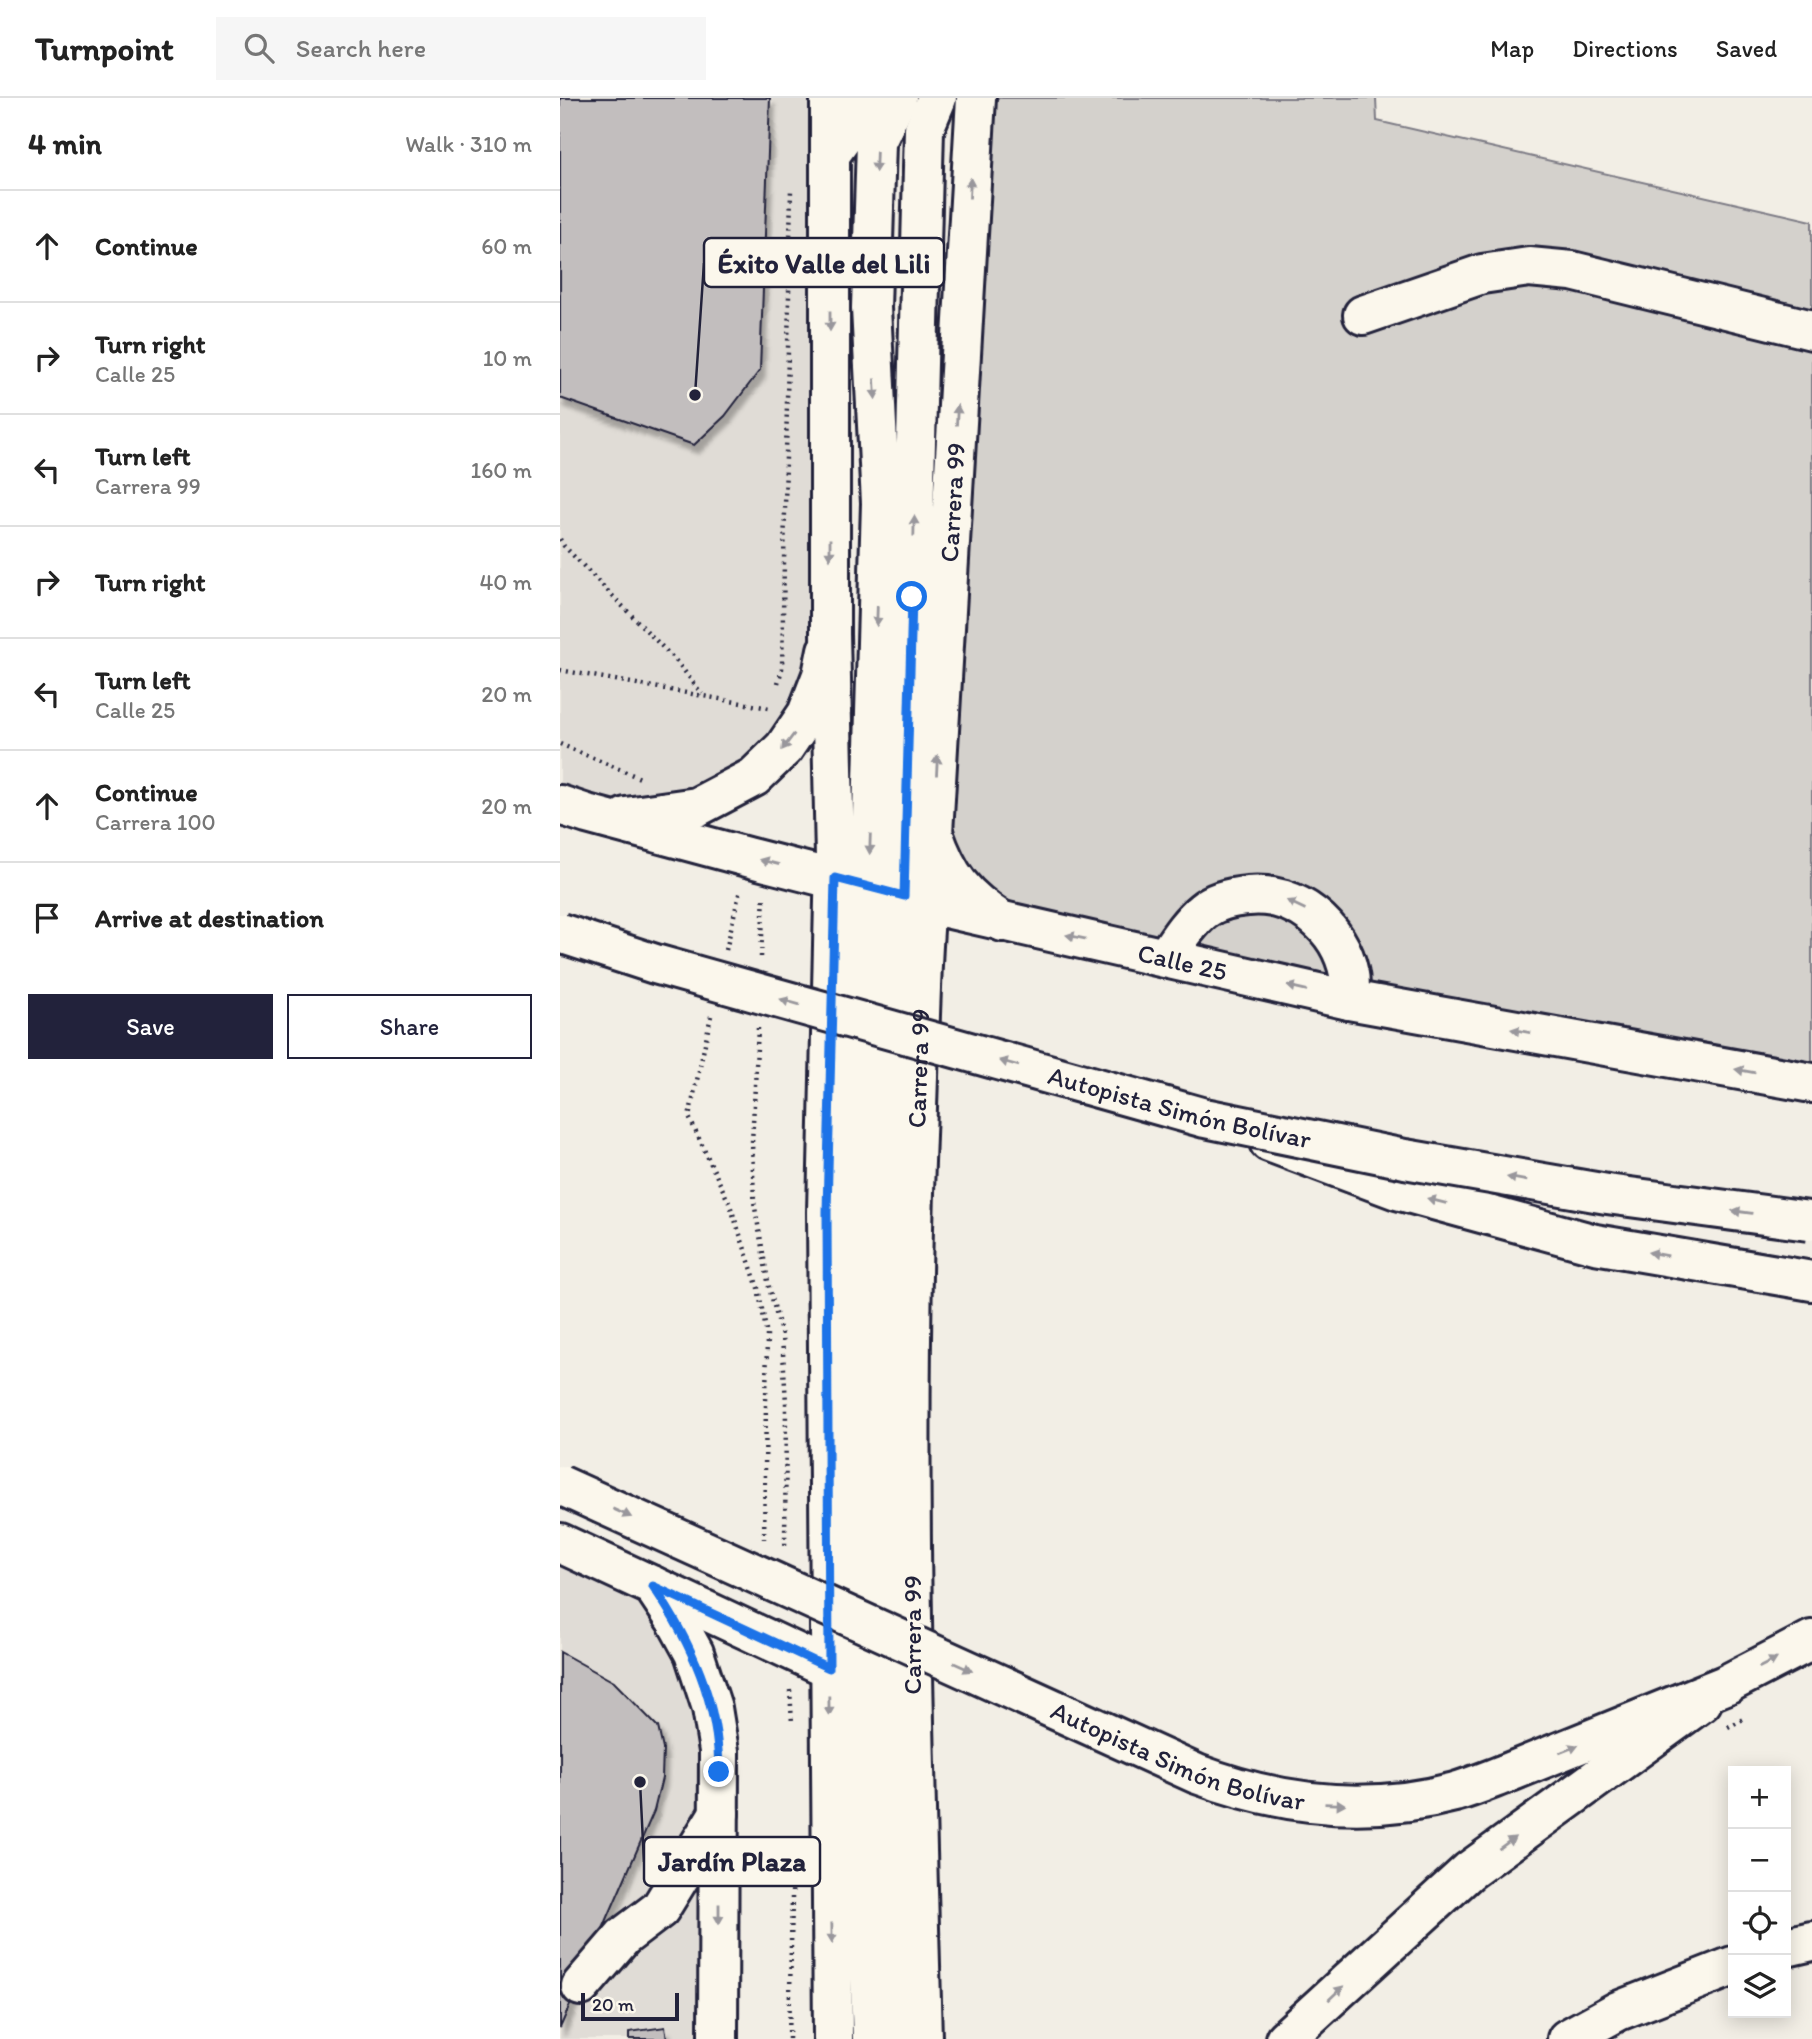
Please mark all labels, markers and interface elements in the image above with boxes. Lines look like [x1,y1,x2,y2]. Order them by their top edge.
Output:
search box [216,17,706,80]
text: Turnpoint [35,29,174,68]
icon: search [240,29,278,67]
text: Search here [296,32,426,64]
text: Map [1490,34,1534,63]
text: Directions [1572,34,1678,63]
text: Saved [1716,34,1777,63]
text: 4 min [28,125,102,162]
text: Walk · 310 m [405,130,532,158]
one-way arrow [870,151,881,173]
one-way arrow [965,177,976,199]
icon: ahead [28,227,66,265]
text: Continue [95,230,198,262]
text: 60 m [481,232,532,260]
callout: Éxito Valle del Lili [704,238,944,287]
text: Éxito Valle del Lili [718,246,930,280]
one-way arrow [824,310,836,332]
text: Turn right [95,328,206,360]
icon: right [28,339,66,377]
text: 10 m [483,344,532,372]
text: Calle 25 [95,360,175,388]
one-way arrow [870,378,881,400]
one-way arrow [952,404,963,426]
text: Turn left [95,440,191,472]
street label: Carrera 99 [933,442,972,563]
icon: left [28,451,66,489]
text: 160 m [470,456,532,484]
text: Carrera 99 [95,472,201,500]
one-way arrow [908,515,920,537]
one-way arrow [824,538,836,560]
icon: right [28,563,66,601]
text: Turn right [95,566,206,598]
text: 40 m [479,568,532,596]
route start [896,581,927,612]
one-way arrow [872,605,883,627]
text: Turn left [95,664,191,696]
icon: left [28,675,66,713]
text: 20 m [481,680,532,708]
text: Calle 25 [95,696,175,724]
one-way arrow [781,733,795,751]
one-way arrow [931,753,942,775]
text: Continue [95,776,198,808]
icon: ahead [28,787,66,825]
text: 20 m [481,792,532,820]
text: Carrera 100 [95,808,216,836]
one-way arrow [865,833,876,855]
one-way arrow [758,856,780,867]
icon: arrive [28,899,66,937]
one-way arrow [1286,900,1306,911]
text: Arrive at destination [95,902,324,934]
one-way arrow [1065,932,1087,943]
street label: Calle 25 [1135,936,1230,988]
one-way arrow [1286,982,1308,993]
button: Save [28,994,273,1059]
button: Share [287,994,532,1059]
one-way arrow [779,996,800,1006]
street label: Carrera 99 [900,1008,936,1129]
one-way arrow [1510,1025,1532,1036]
one-way arrow [998,1058,1019,1068]
street label: Autopista Simón Bolívar [1045,1059,1315,1155]
one-way arrow [1734,1065,1756,1076]
one-way arrow [1506,1173,1528,1184]
one-way arrow [1425,1195,1447,1206]
one-way arrow [1731,1206,1753,1217]
one-way arrow [1646,1248,1668,1259]
one-way arrow [612,1507,632,1519]
street label: Carrera 99 [896,1575,928,1695]
one-way arrow [1758,1657,1778,1668]
one-way arrow [953,1662,974,1673]
street label: Autopista Simón Bolívar [1046,1694,1308,1817]
one-way arrow [823,1695,835,1717]
one-way arrow [1558,1743,1579,1754]
route end [703,1756,734,1787]
map controls [1728,1766,1791,2018]
button: + [1728,1766,1791,1829]
one-way arrow [1324,1799,1346,1810]
button: − [1728,1829,1791,1892]
callout: Jardín Plaza [644,1837,820,1886]
one-way arrow [1498,1837,1516,1851]
text: Jardín Plaza [657,1844,806,1878]
button: locate [1728,1892,1791,1955]
one-way arrow [713,1903,725,1925]
one-way arrow [826,1922,837,1944]
button: layers [1728,1955,1791,2018]
one-way arrow [1327,1985,1344,2001]
scale bar [581,1990,679,2022]
text: 20 m [592,1993,634,2016]

